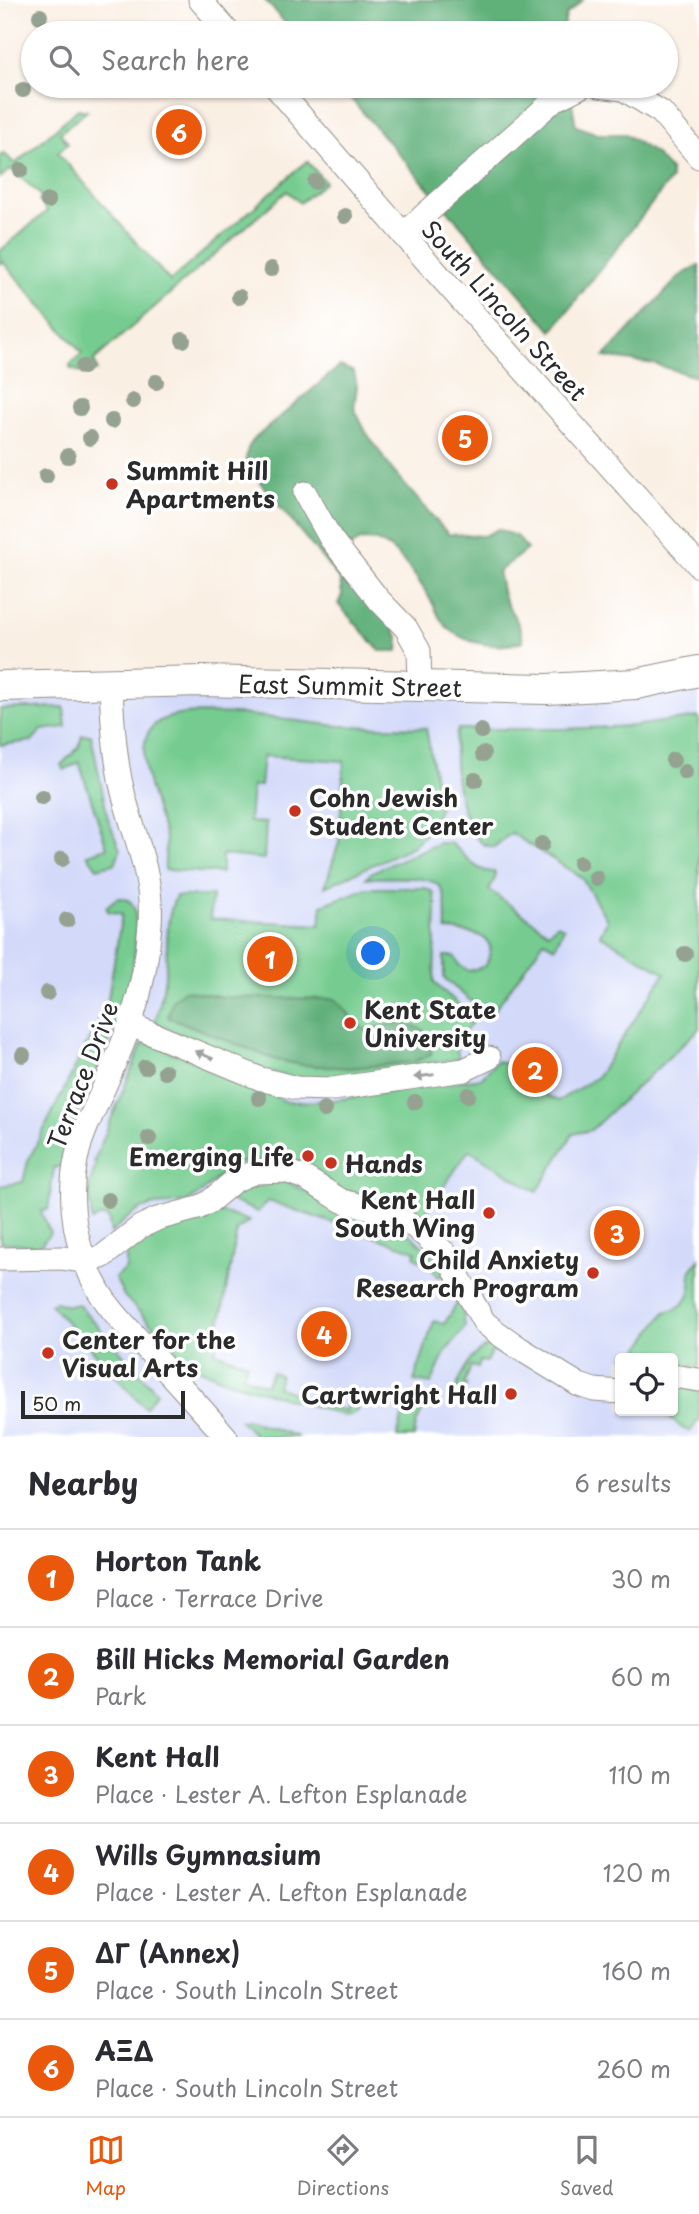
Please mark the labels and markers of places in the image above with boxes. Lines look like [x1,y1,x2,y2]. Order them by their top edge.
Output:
pin: 6 [156,106,202,158]
pin: 5 [442,412,488,464]
place label: Summit Hill Apartments [126,452,275,516]
marker: Summit Hill Apartments [104,476,120,492]
place label: Cohn Jewish Student Center [309,779,494,843]
marker: Cohn Jewish Student Center [287,803,303,819]
pin: 1 [247,933,293,985]
place label: Kent State University [364,991,496,1055]
marker: Kent State University [342,1015,358,1031]
pin: 2 [512,1044,558,1096]
place label: Emerging Life [129,1138,294,1174]
place label: Hands [345,1145,423,1181]
marker: Emerging Life [300,1148,316,1164]
marker: Hands [323,1155,339,1171]
place label: Kent Hall South Wing [335,1181,475,1245]
marker: Kent Hall South Wing [481,1205,497,1221]
pin: 3 [594,1207,640,1259]
place label: Child Anxiety Research Program [356,1241,579,1305]
marker: Child Anxiety Research Program [585,1265,601,1281]
pin: 4 [301,1308,347,1360]
place label: Center for the Visual Arts [62,1321,236,1385]
marker: Center for the Visual Arts [40,1345,56,1361]
place label: Cartwright Hall [301,1376,497,1412]
marker: Cartwright Hall [503,1386,519,1402]

